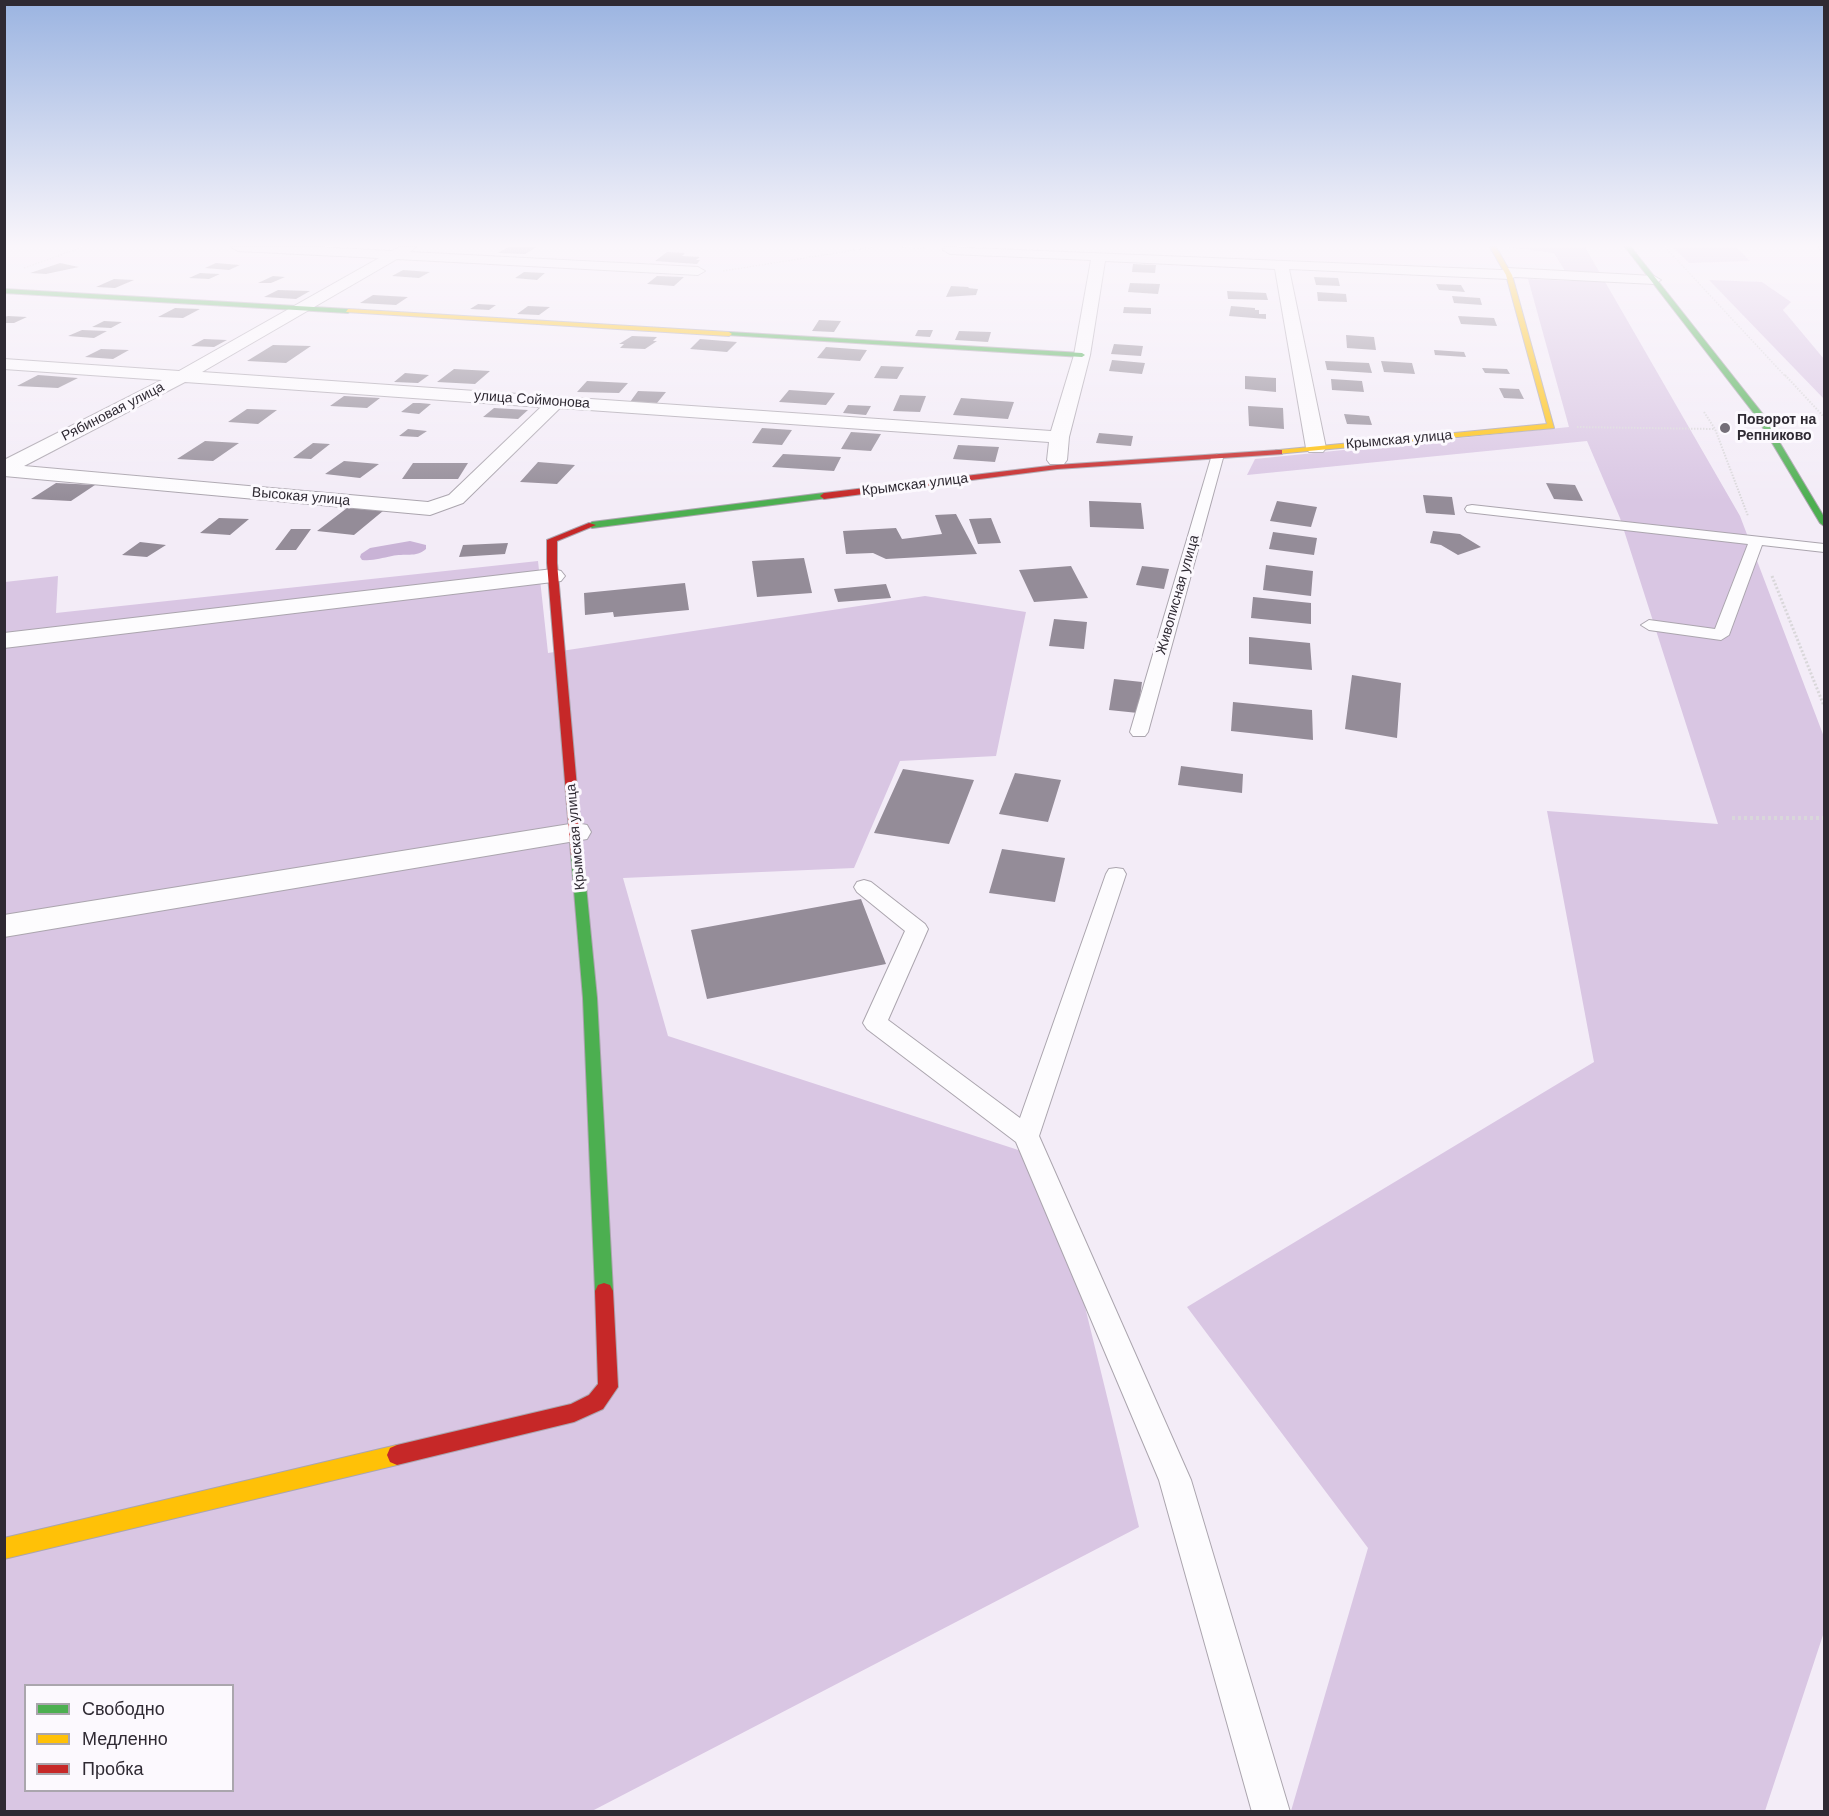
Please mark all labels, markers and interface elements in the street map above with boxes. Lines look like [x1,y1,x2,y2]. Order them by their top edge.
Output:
street label: Рябиновая улица [59,379,167,445]
street label: улица Соймонова [474,388,590,412]
place label: Поворот на Репниково [1737,412,1816,444]
marker: Поворот на Репниково [1718,421,1732,435]
street label: Крымская улица [1345,427,1453,453]
street label: Крымская улица [861,470,969,500]
street label: Высокая улица [251,484,351,510]
street label: Живописная улица [1153,533,1203,657]
street label: Крымская улица [563,783,589,891]
legend [24,1684,234,1792]
text: Свободно [82,1699,165,1719]
text: Медленно [82,1729,168,1749]
text: Пробка [82,1759,144,1779]

